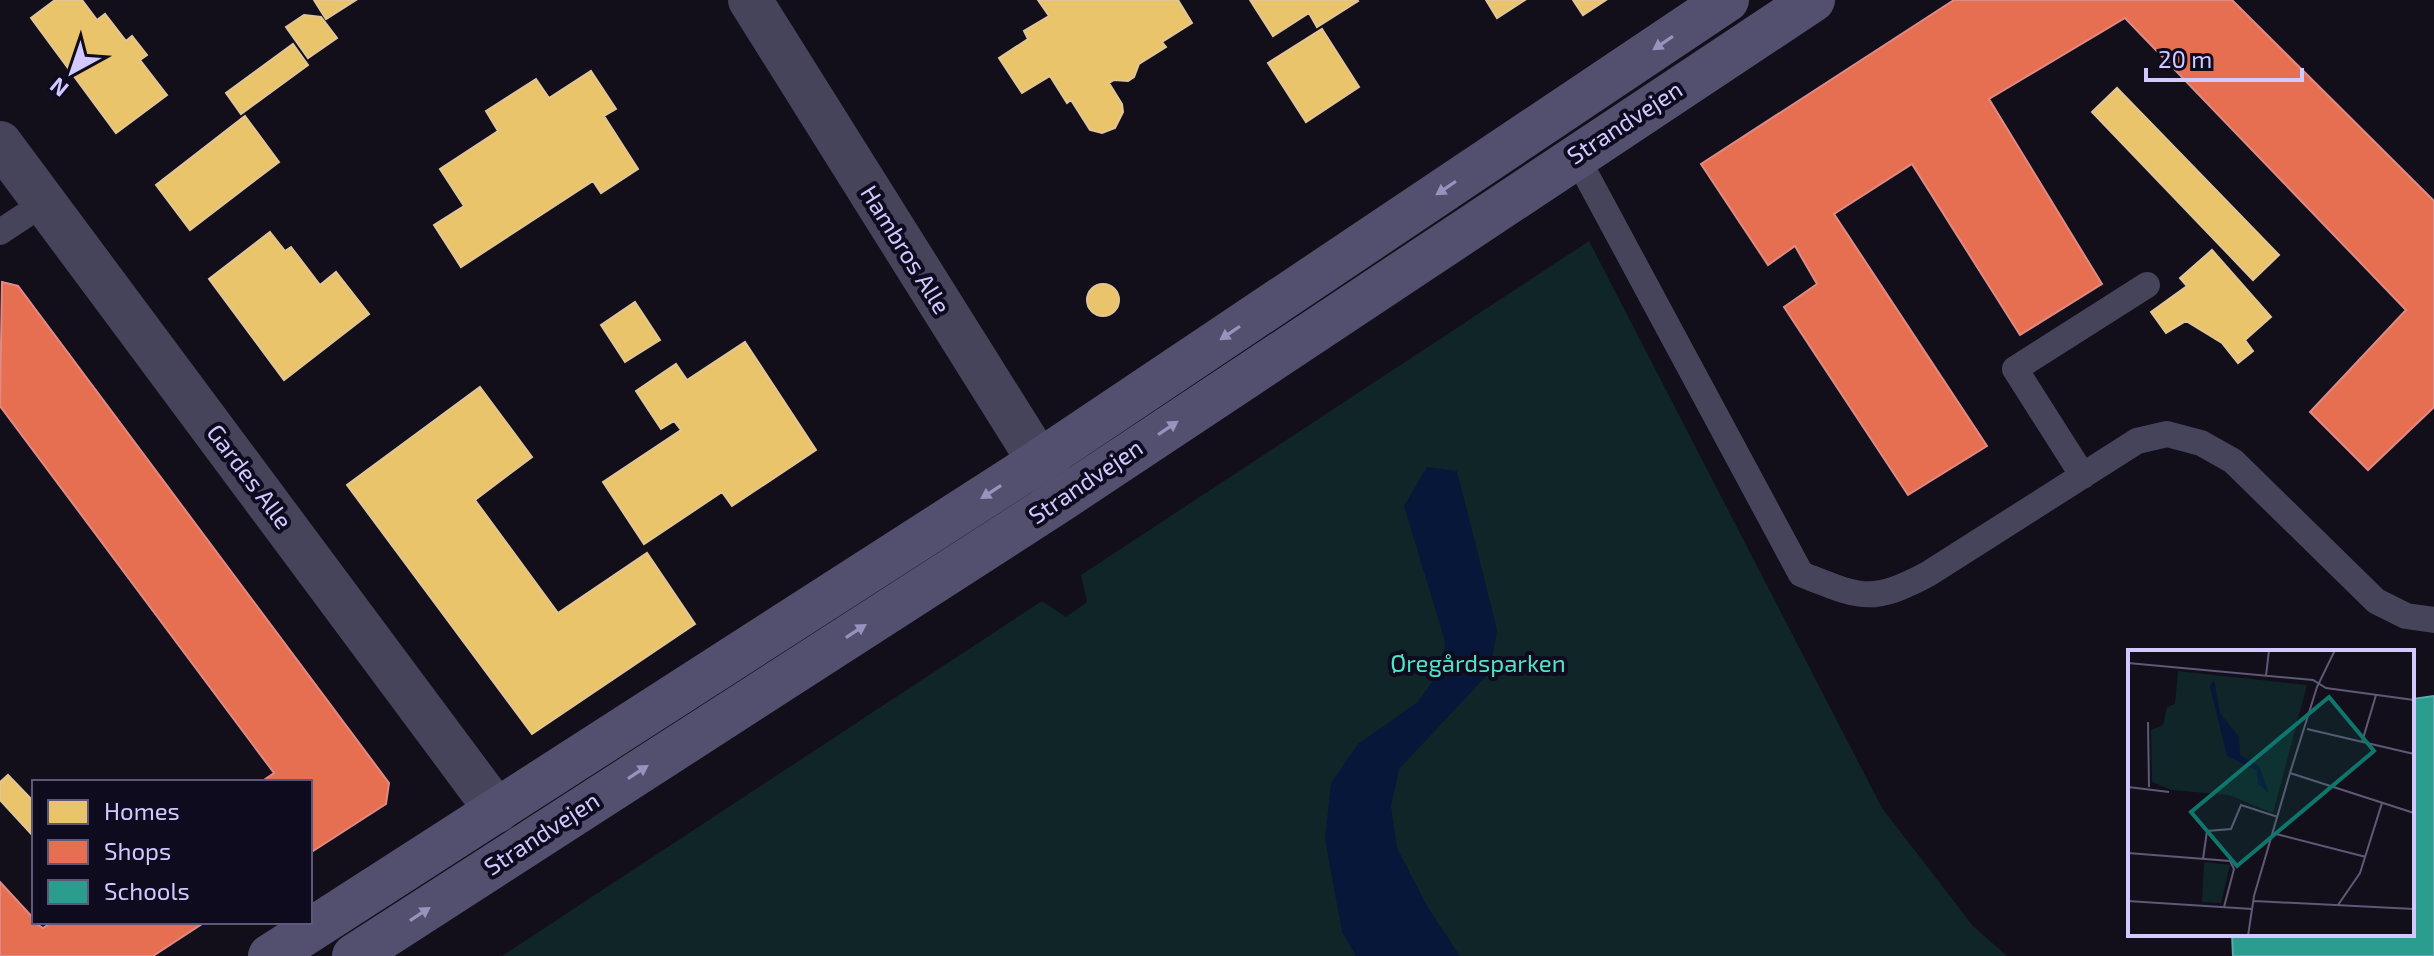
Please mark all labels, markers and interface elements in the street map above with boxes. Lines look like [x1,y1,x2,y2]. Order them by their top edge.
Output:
north arrow [32,32,112,112]
scale bar [2146,32,2302,82]
one-way arrow [1652,36,1673,51]
text: 20 m [2158,44,2212,73]
text: N [44,73,73,103]
street label: Strandvejen [1561,74,1687,170]
street label: Hambros Alle [855,180,957,319]
one-way arrow [1436,180,1457,195]
one-way arrow [1220,325,1241,340]
street label: Gardes Alle [202,418,299,534]
one-way arrow [1157,421,1178,436]
street label: Strandvejen [1023,432,1148,529]
one-way arrow [980,485,1001,500]
one-way arrow [846,624,867,639]
park label: Øregårdsparken [1390,648,1566,677]
inset map [2128,650,2414,936]
one-way arrow [627,766,649,780]
legend [32,780,312,924]
street label: Strandvejen [478,785,604,881]
text: Homes [104,796,180,825]
text: Shops [104,836,171,865]
text: Schools [104,876,190,905]
one-way arrow [409,906,430,921]

